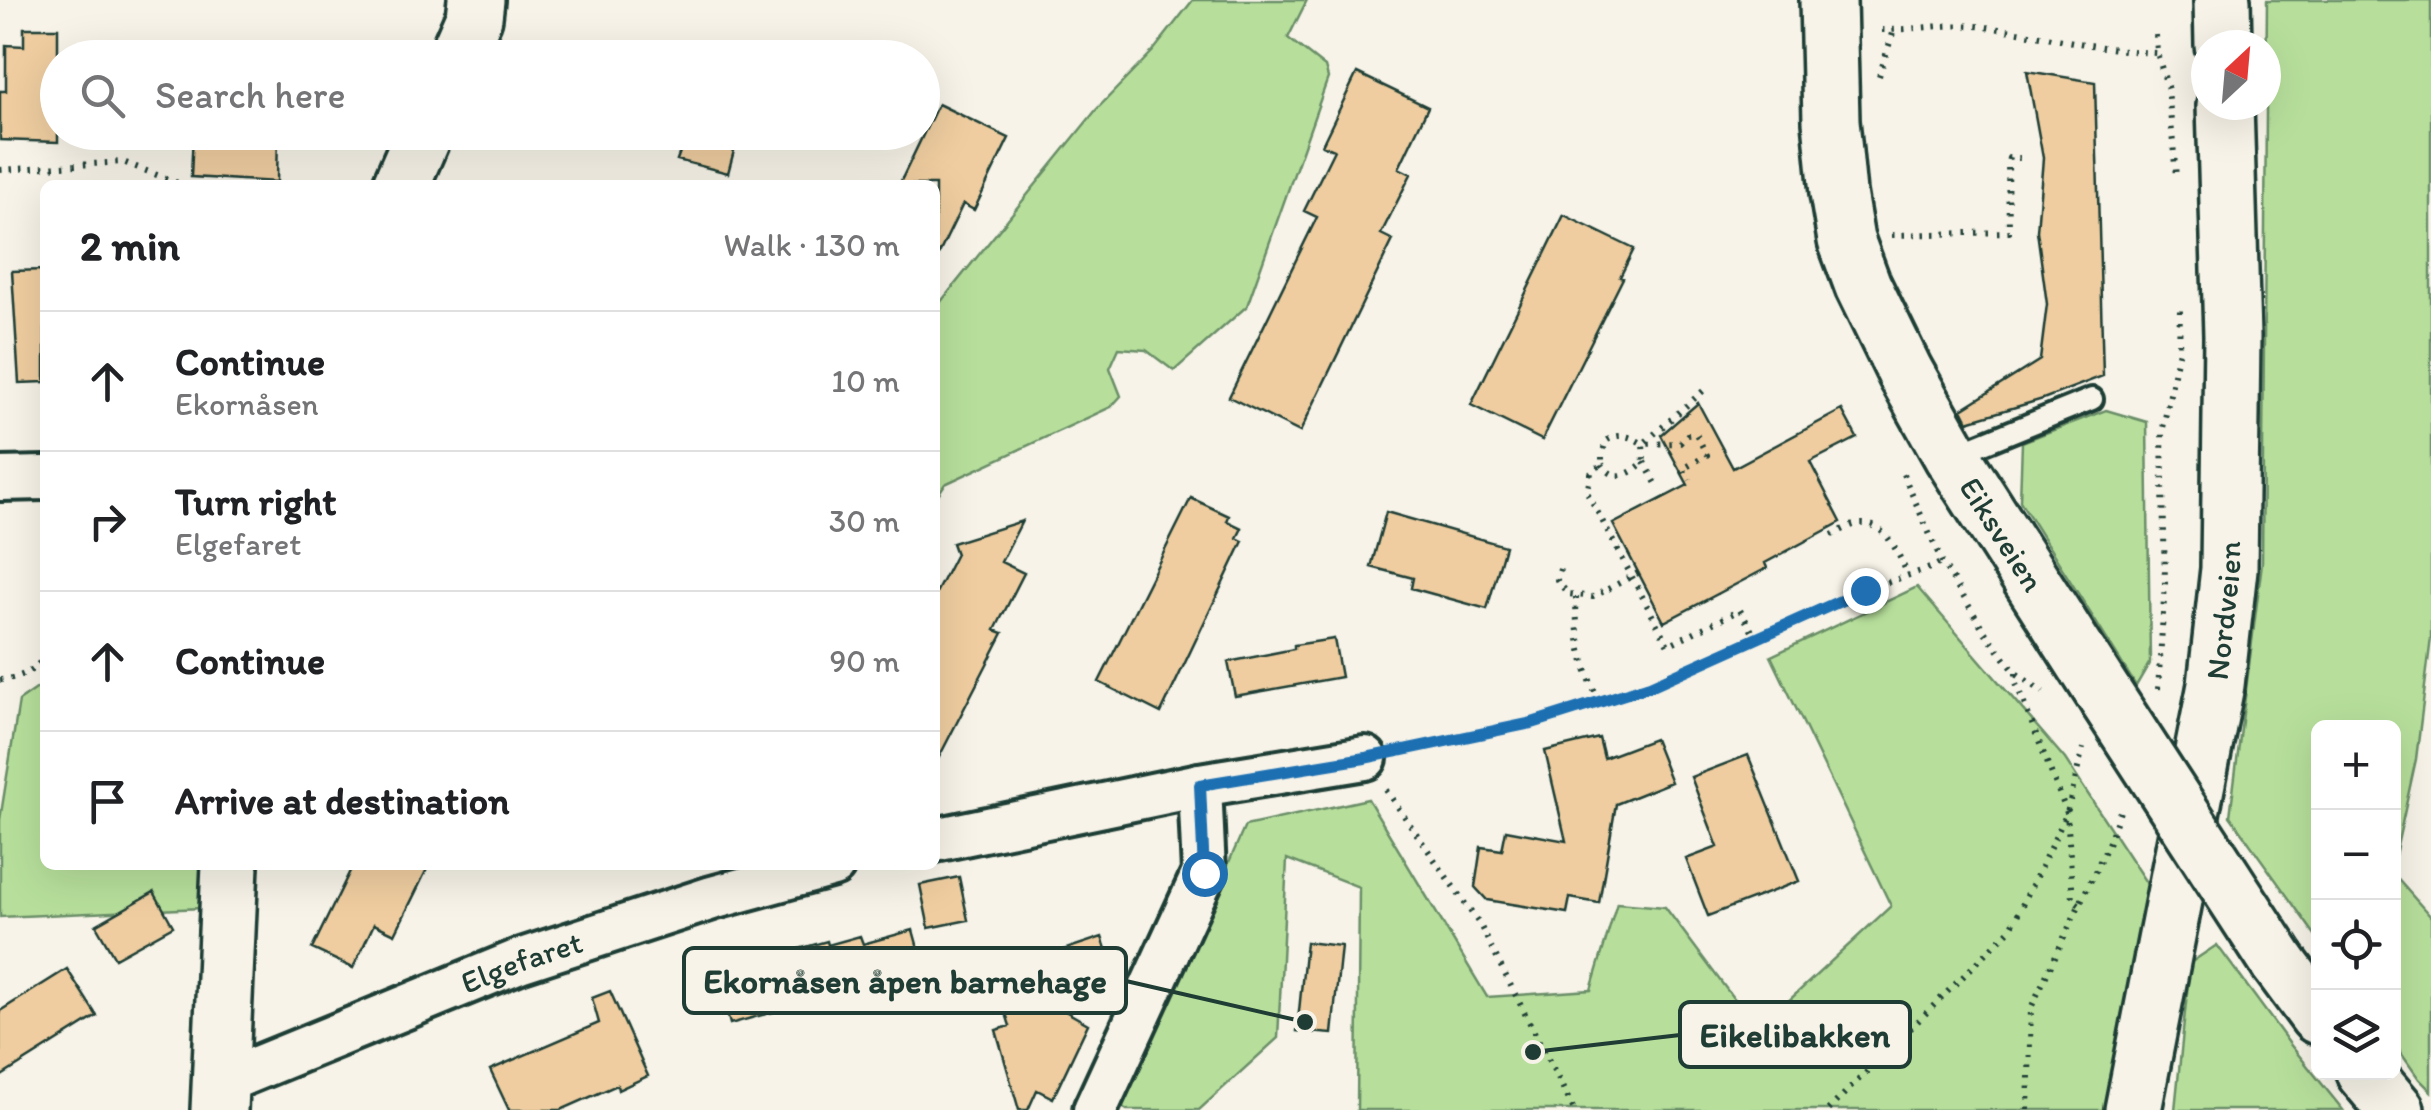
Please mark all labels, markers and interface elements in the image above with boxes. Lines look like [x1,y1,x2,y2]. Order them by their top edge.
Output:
north arrow [2191,30,2281,120]
search box [40,40,940,150]
icon: search [75,68,130,123]
text: Search here [155,72,346,118]
text: 2 min [80,220,180,271]
text: Walk · 130 m [724,226,900,264]
text: Continue [175,339,325,385]
icon: ahead [80,354,135,409]
text: 10 m [831,362,900,400]
text: Ekornåsen [175,385,319,423]
street label: Eiksveien [1952,470,2053,599]
text: Turn right [175,479,337,525]
icon: right [80,494,135,549]
text: 30 m [829,502,900,540]
text: Elgefaret [175,525,301,563]
street label: Nordveien [2198,541,2248,682]
route end [1843,568,1889,614]
icon: ahead [80,634,135,689]
text: Continue [175,638,325,684]
text: 90 m [829,642,900,680]
map controls [2311,720,2401,1080]
button: + [2311,720,2401,810]
icon: arrive [80,774,135,829]
text: Arrive at destination [175,778,510,824]
button: − [2311,810,2401,900]
route start [1182,851,1228,897]
button: locate [2311,900,2401,990]
street label: Elgefaret [455,923,587,1002]
callout: Ekornåsen åpen barnehage [684,948,1126,1013]
text: Ekornåsen åpen barnehage [703,960,1107,1002]
button: layers [2311,990,2401,1080]
callout: Eikelibakken [1680,1002,1910,1067]
text: Eikelibakken [1700,1014,1891,1056]

